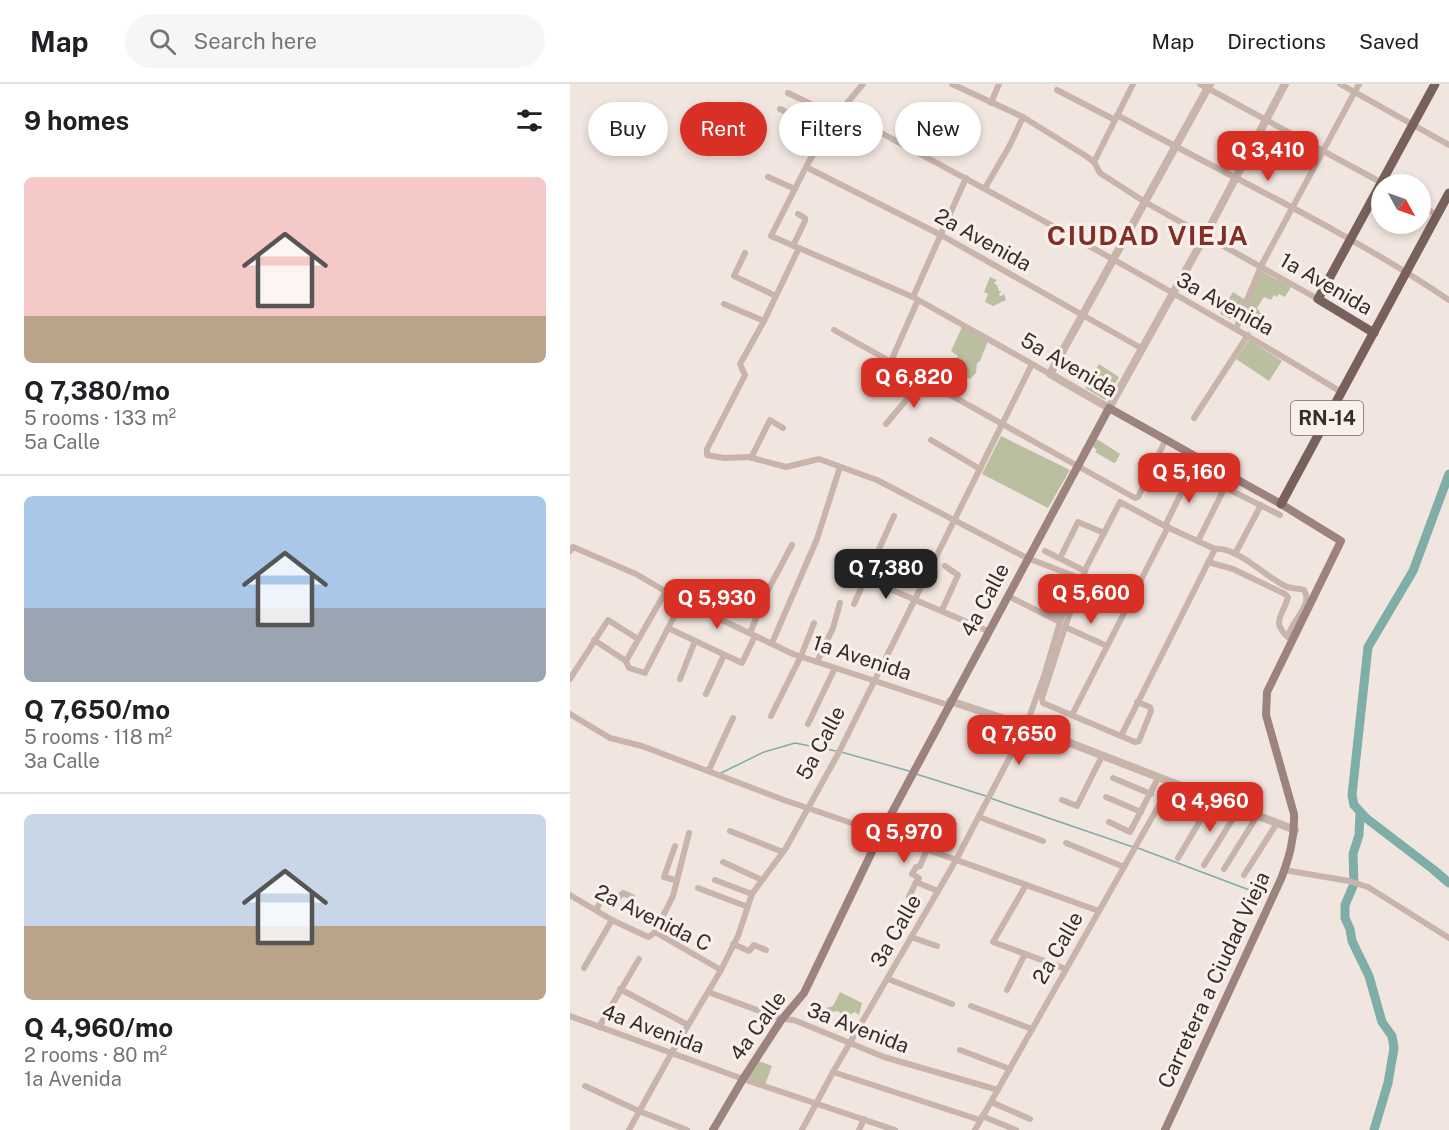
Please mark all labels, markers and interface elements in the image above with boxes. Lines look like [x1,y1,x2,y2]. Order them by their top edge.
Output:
search box [125,14,545,68]
text: Map [30,25,89,58]
icon: search [146,25,179,58]
text: Search here [194,28,317,54]
text: Map [1152,29,1194,54]
text: Directions [1227,29,1326,54]
text: Saved [1359,29,1419,54]
chip: Buy [588,102,668,156]
chip: Rent [680,102,767,156]
chip: Filters [779,102,883,156]
chip: New [895,102,981,156]
icon: filters [513,104,546,137]
text: 9 homes [24,105,129,136]
pin: Q 3,410 [1213,131,1323,182]
text: Q 3,410 [1231,138,1305,162]
north arrow [1371,174,1431,234]
map controls [1371,174,1431,234]
street label: 2a Avenida [931,203,1036,276]
icon: home [231,216,339,324]
district label: CIUDAD VIEJA [1047,219,1249,251]
street label: 1a Avenida [1276,247,1377,320]
street label: 3a Avenida [1172,267,1278,341]
street label: 5a Avenida [1016,327,1122,402]
pin: Q 6,820 [859,358,969,409]
text: Q 6,820 [875,365,953,389]
text: Q 7,380/mo [24,375,170,406]
road number: RN-14 [1291,401,1363,435]
text: 5 rooms · 133 m² [24,406,176,430]
text: 5a Calle [24,430,100,454]
pin: Q 5,160 [1134,453,1244,504]
text: Q 5,160 [1152,460,1226,484]
icon: home [231,535,339,643]
pin: Q 7,380 [831,549,941,600]
text: Q 7,380 [848,556,924,580]
street label: 4a Calle [955,559,1014,641]
pin: Q 5,600 [1036,574,1146,625]
pin: Q 5,930 [662,579,772,630]
text: Q 5,600 [1052,581,1130,605]
text: Q 5,930 [678,586,756,610]
street label: 1a Avenida [809,630,915,685]
text: Q 7,650/mo [24,694,170,725]
street label: 5a Calle [791,702,850,784]
pin: Q 7,650 [964,715,1074,766]
text: Q 7,650 [981,722,1057,746]
text: 5 rooms · 118 m² [24,725,172,749]
text: 3a Calle [24,749,100,773]
pin: Q 4,960 [1155,782,1265,833]
text: Q 4,960 [1171,789,1249,813]
pin: Q 5,970 [849,813,959,864]
text: Q 5,970 [865,820,943,844]
icon: home [231,853,339,961]
street label: Carretera a Ciudad Vieja [1152,868,1275,1092]
street label: 2a Avenida C [591,879,715,956]
street label: 3a Calle [865,890,926,971]
street label: 2a Calle [1027,907,1088,988]
street label: 4a Calle [724,986,791,1065]
street label: 3a Avenida [804,997,913,1058]
street label: 4a Avenida [598,998,708,1059]
text: Q 4,960/mo [24,1012,173,1043]
text: 2 rooms · 80 m² [24,1043,167,1067]
text: 1a Avenida [24,1067,122,1091]

